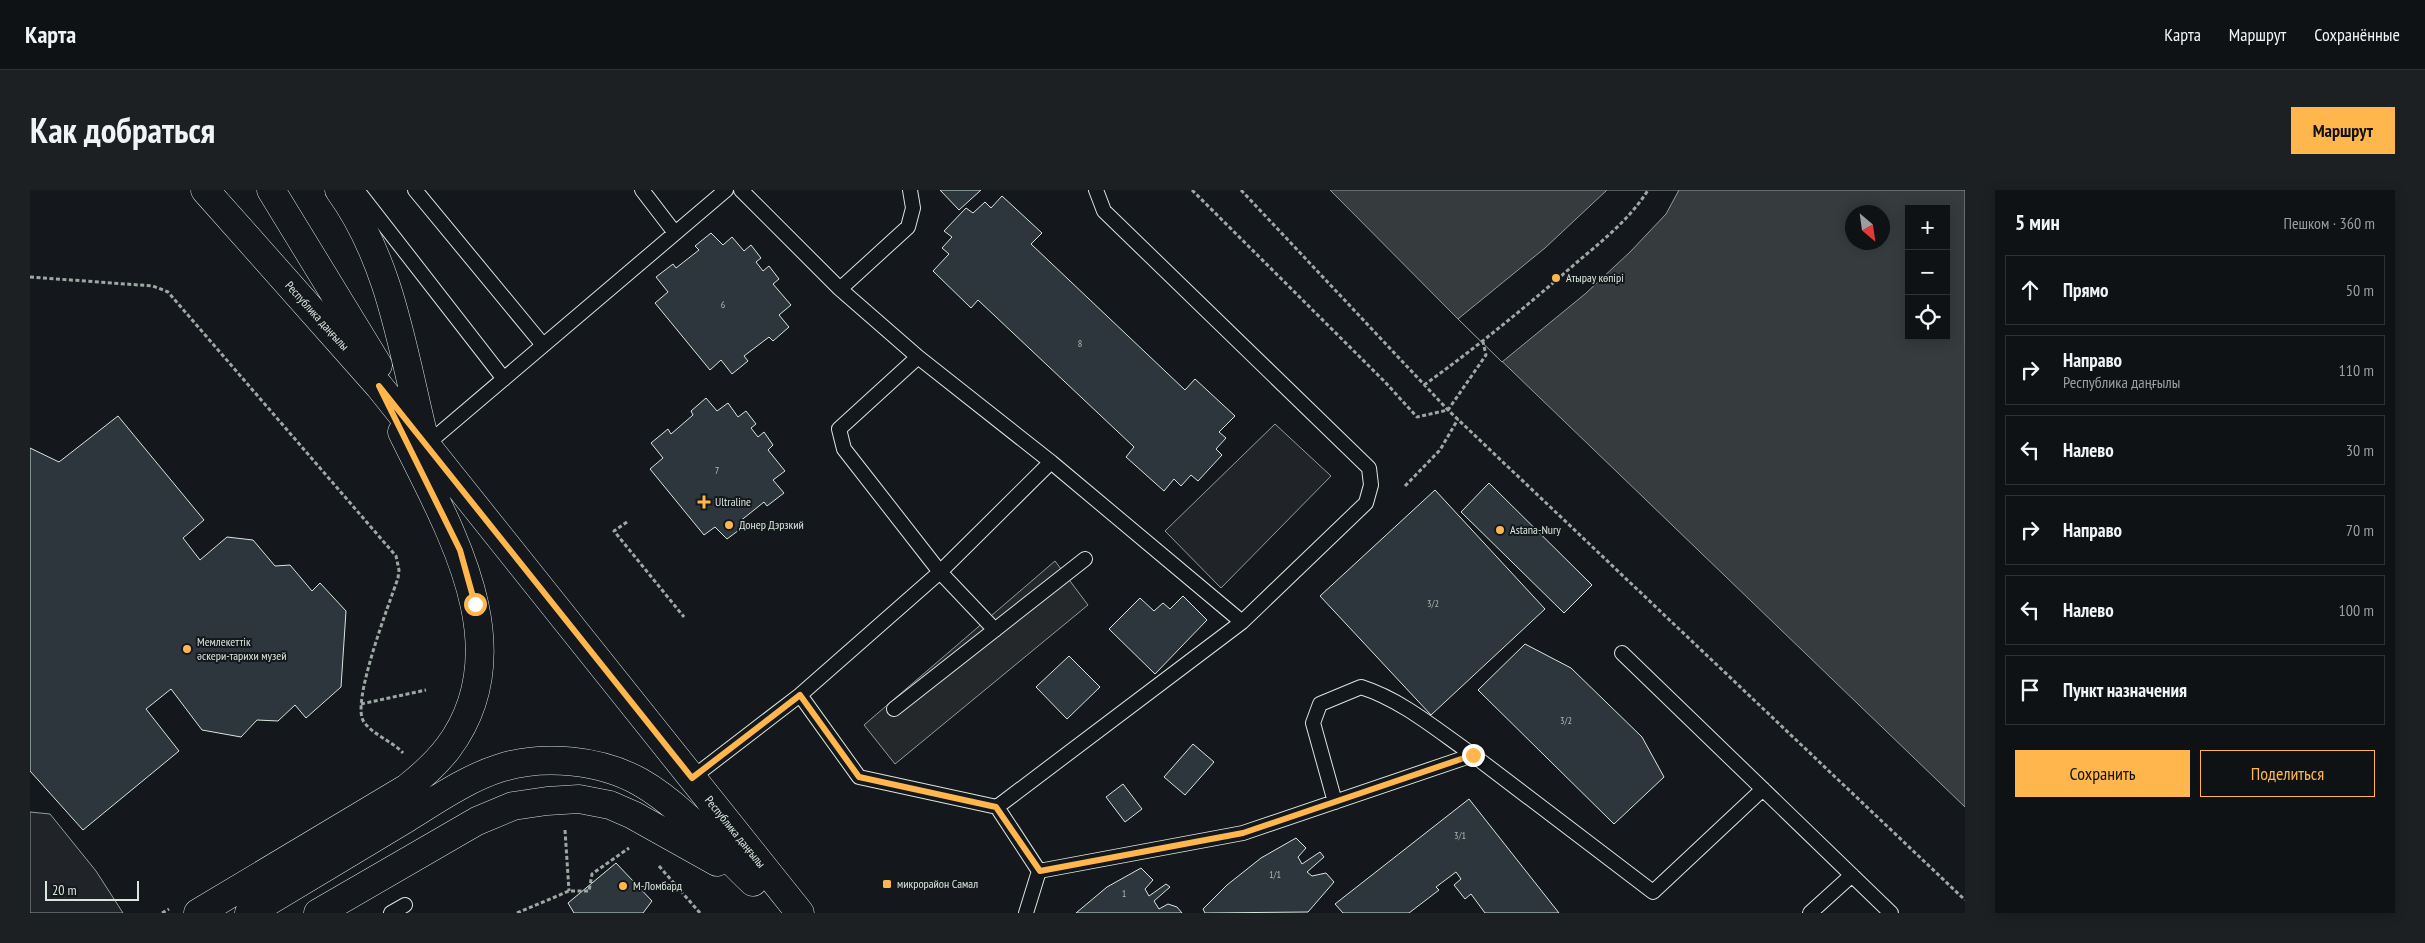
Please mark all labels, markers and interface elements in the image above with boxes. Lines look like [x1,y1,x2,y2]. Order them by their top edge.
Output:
text: Карта [25,19,76,50]
text: Карта [2164,23,2201,46]
text: Маршрут [2229,23,2286,46]
text: Сохранённые [2314,23,2400,46]
text: Как добраться [30,107,215,153]
button: Маршрут [2291,107,2395,154]
north arrow [1845,205,1890,250]
map controls [1905,205,1950,340]
button: + [1905,205,1950,250]
text: 5 мин [2015,209,2060,236]
text: Пешком · 360 m [2284,213,2375,233]
button: − [1905,250,1950,295]
place label: Атырау көпірі [1566,270,1624,285]
marker: Атырау көпірі [1550,272,1562,284]
icon: ahead [2016,276,2044,304]
street label: Республика даңғылы [282,278,352,353]
text: Прямо [2063,278,2108,302]
text: 50 m [2346,280,2374,300]
button: locate [1905,295,1950,340]
house number: 6 [721,298,726,311]
house number: 8 [1078,337,1082,350]
text: Направо [2063,348,2122,372]
icon: right [2016,356,2044,384]
text: 110 m [2339,360,2374,380]
text: Республика даңғылы [2063,372,2180,392]
icon: left [2016,436,2044,464]
text: Налево [2063,438,2114,462]
text: 30 m [2346,440,2374,460]
house number: 7 [715,464,719,477]
place label: Ultraline [715,494,751,509]
marker: Ultraline [697,495,711,509]
icon: right [2016,516,2044,544]
place label: Донер Дэрзкий [739,517,804,532]
text: Направо [2063,518,2122,542]
marker: Донер Дэрзкий [723,519,735,531]
text: 70 m [2346,520,2374,540]
place label: Astana-Nury [1510,522,1561,537]
marker: Astana-Nury [1494,524,1506,536]
route start [464,593,487,616]
icon: left [2016,596,2044,624]
house number: 3/2 [1427,597,1439,610]
text: Налево [2063,598,2114,622]
text: 100 m [2339,600,2374,620]
place label: Мемлекеттік әскери-тарихи музей [197,634,287,663]
marker: Мемлекеттік әскери-тарихи музей [181,643,193,655]
icon: arrive [2016,676,2044,704]
text: Пункт назначения [2063,678,2187,702]
house number: 3/2 [1560,714,1572,727]
route end [1462,744,1485,767]
button: Сохранить [2015,750,2190,797]
button: Поделиться [2200,750,2375,797]
street label: Республика даңғылы [702,793,769,871]
house number: 3/1 [1454,829,1466,842]
house number: 1/1 [1269,868,1281,881]
place label: микрорайон Самал [897,876,978,891]
scale bar [45,878,139,901]
place label: М-Ломбард [633,878,683,893]
marker: микрорайон Самал [881,878,893,890]
marker: М-Ломбард [617,880,629,892]
text: 20 m [52,881,77,899]
house number: 1 [1122,887,1126,900]

